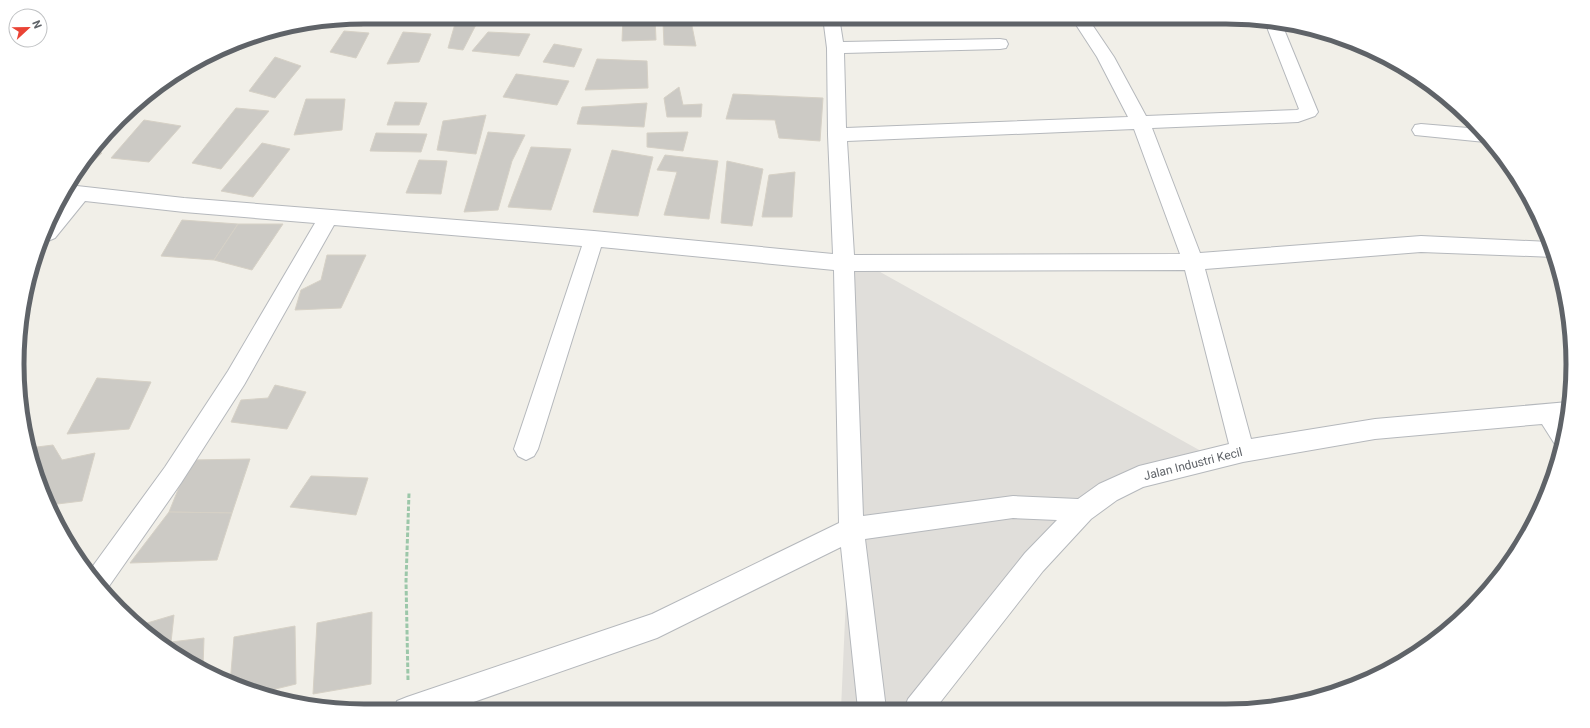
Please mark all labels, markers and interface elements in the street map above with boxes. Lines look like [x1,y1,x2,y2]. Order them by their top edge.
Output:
north arrow [8,8,48,48]
text: N [29,18,44,31]
street label: Jalan Industri Kecil [1142,445,1244,483]

